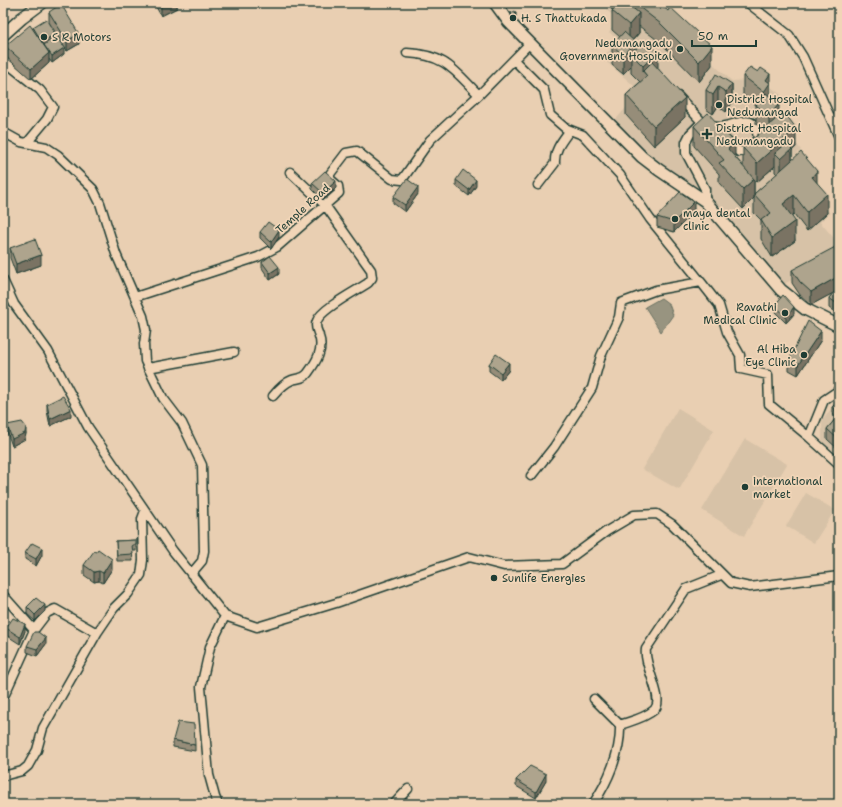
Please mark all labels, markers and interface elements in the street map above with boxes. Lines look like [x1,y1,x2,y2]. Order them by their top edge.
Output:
place label: H. S Thattukada [521,11,607,26]
marker: H. S Thattukada [508,13,518,23]
scale bar [692,22,756,48]
text: 50 m [698,28,728,44]
place label: S R Motors [52,30,111,45]
marker: S R Motors [39,32,49,42]
place label: Nedumangadu Government Hospital [560,36,673,64]
marker: Nedumangadu Government Hospital [675,44,685,54]
place label: District Hospital Nedumangad [727,92,813,120]
marker: District Hospital Nedumangad [714,100,724,110]
place label: District Hospital Nedumangadu [716,121,802,149]
marker: District Hospital Nedumangadu [701,128,713,140]
street label: Temple Road [273,181,333,237]
place label: maya dental clinic [683,206,751,234]
marker: maya dental clinic [670,214,680,224]
place label: Ravathi Medical Clinic [703,300,777,328]
marker: Ravathi Medical Clinic [780,308,790,318]
place label: Al Hiba Eye Clinic [745,342,796,370]
marker: Al Hiba Eye Clinic [799,350,809,360]
place label: international market [753,474,823,502]
marker: international market [740,482,750,492]
place label: Sunlife Energies [502,571,586,586]
marker: Sunlife Energies [489,573,499,583]

